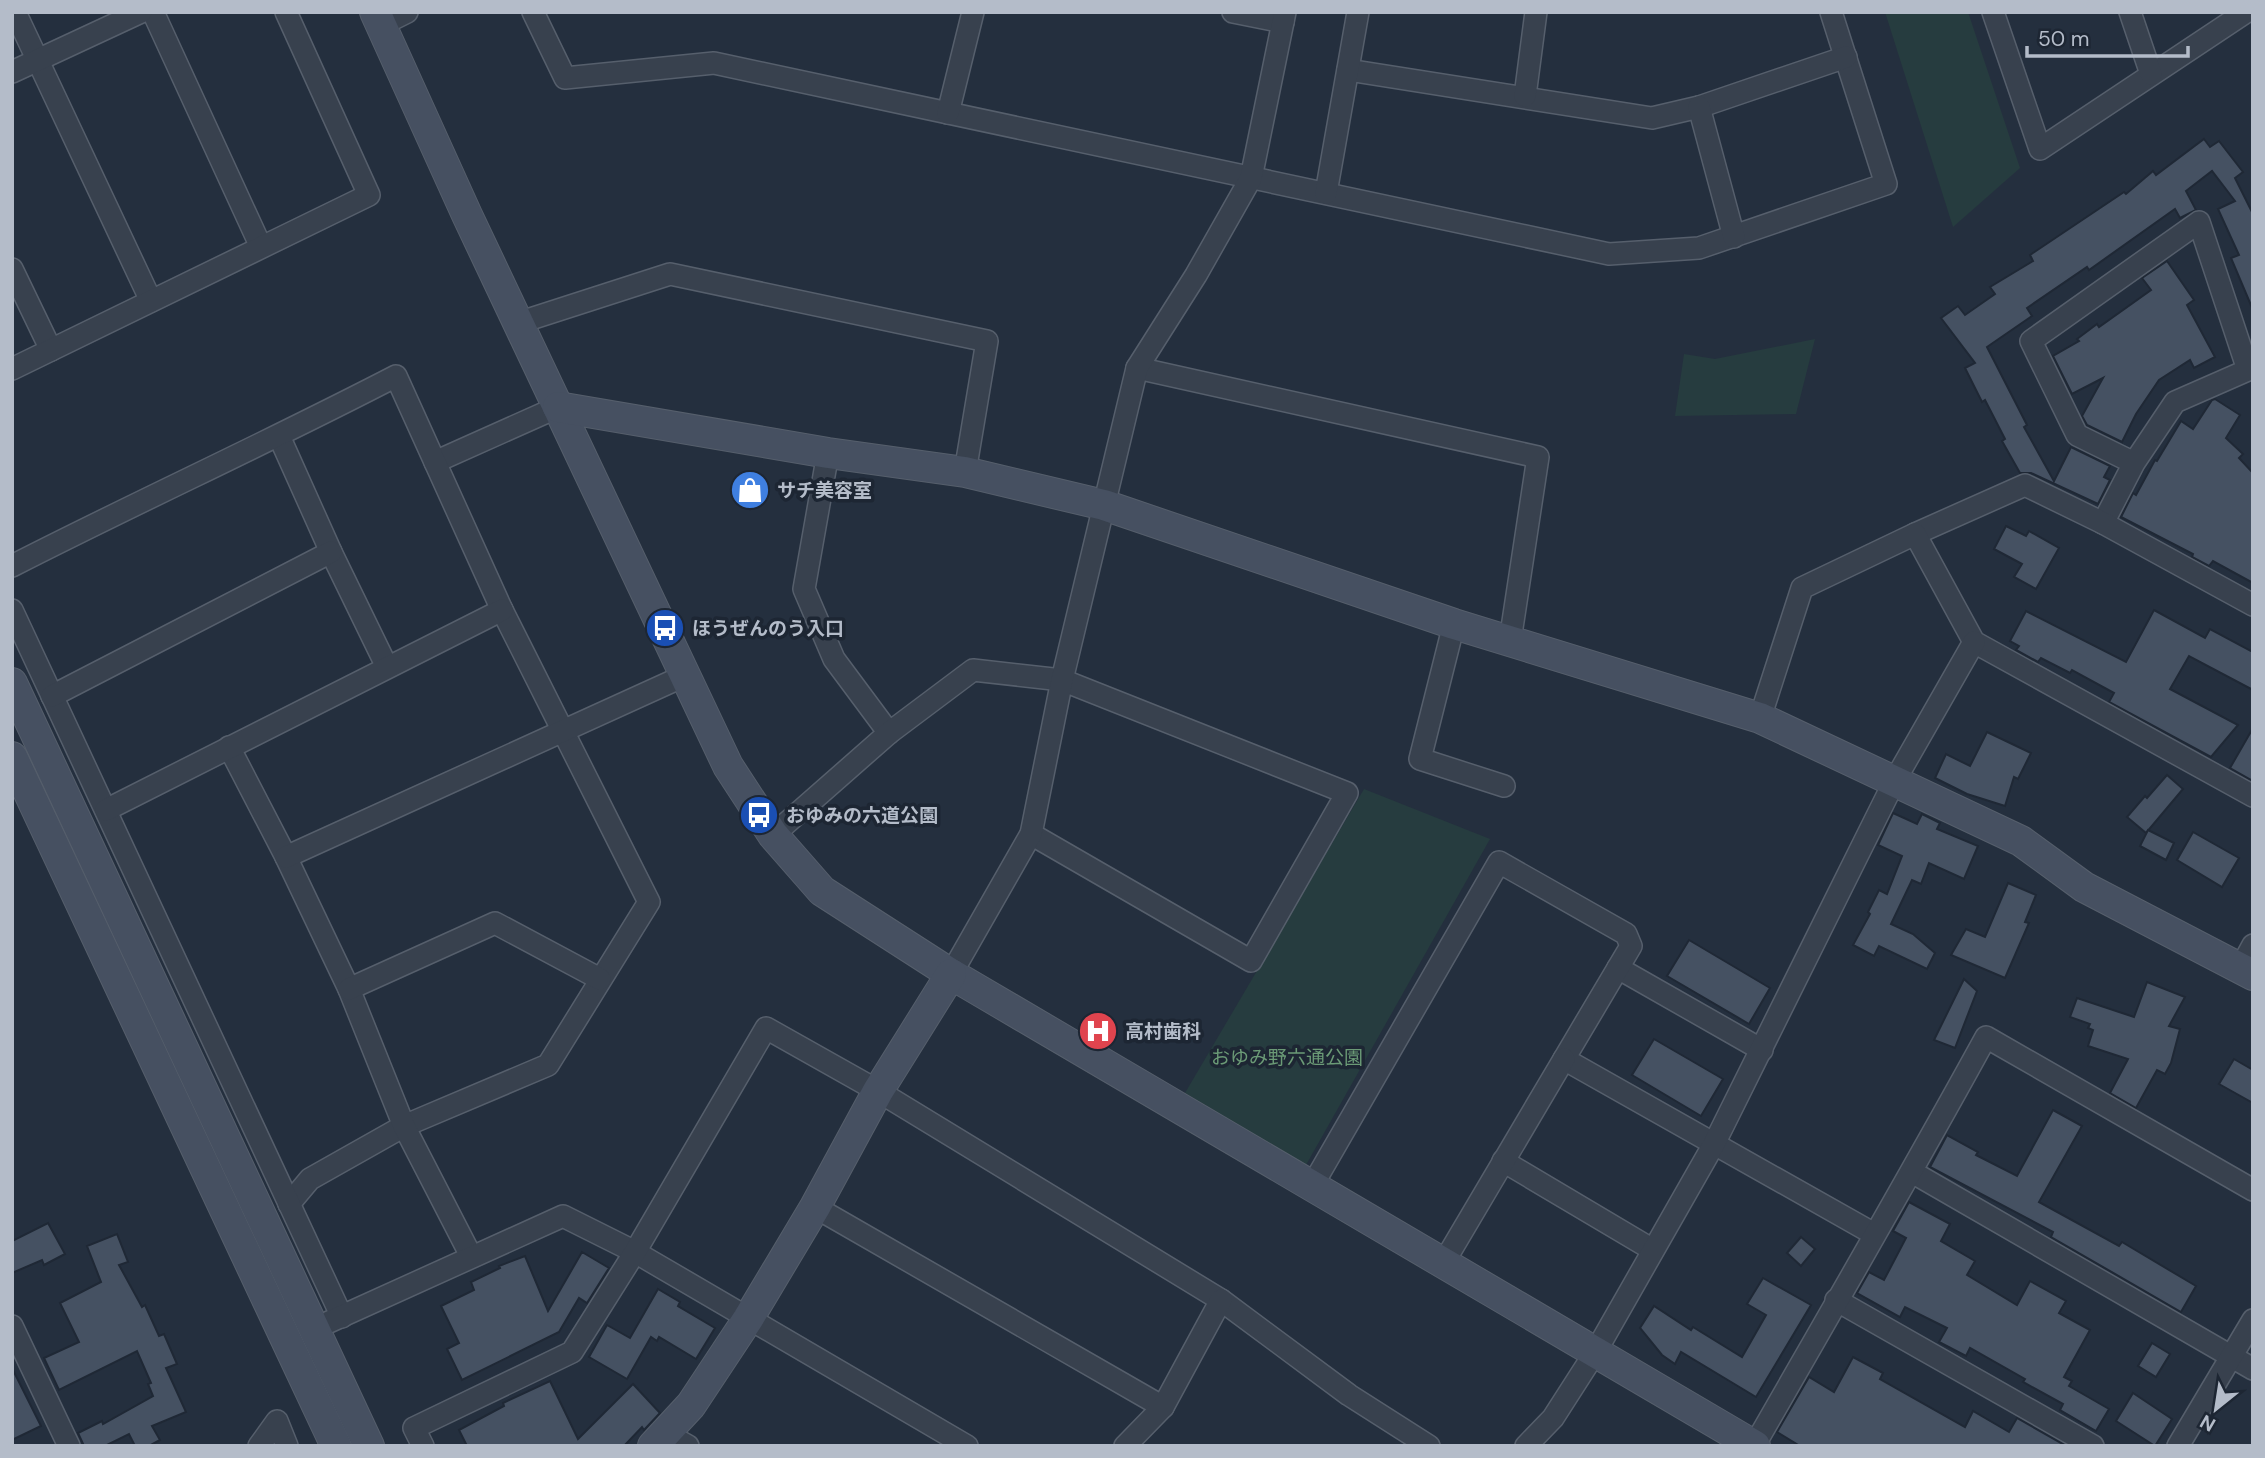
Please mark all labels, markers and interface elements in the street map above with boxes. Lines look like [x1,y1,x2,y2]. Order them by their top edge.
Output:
scale bar [2027,14,2188,58]
text: 50 m [2038,25,2089,53]
shop icon: サチ美容室 [729,469,771,511]
place label: サチ美容室 [777,478,872,503]
bus stop icon: ほうぜんのう入口 [644,607,686,649]
place label: ほうぜんのう入口 [692,616,844,641]
bus stop icon: おゆみの六道公園 [738,794,780,836]
place label: おゆみの六道公園 [786,803,938,828]
hospital icon: 高村歯科 [1077,1010,1119,1052]
place label: 高村歯科 [1125,1019,1201,1044]
park label: おゆみ野六通公園 [1211,1045,1363,1070]
north arrow [2181,1374,2251,1444]
text: N [2195,1409,2220,1438]

